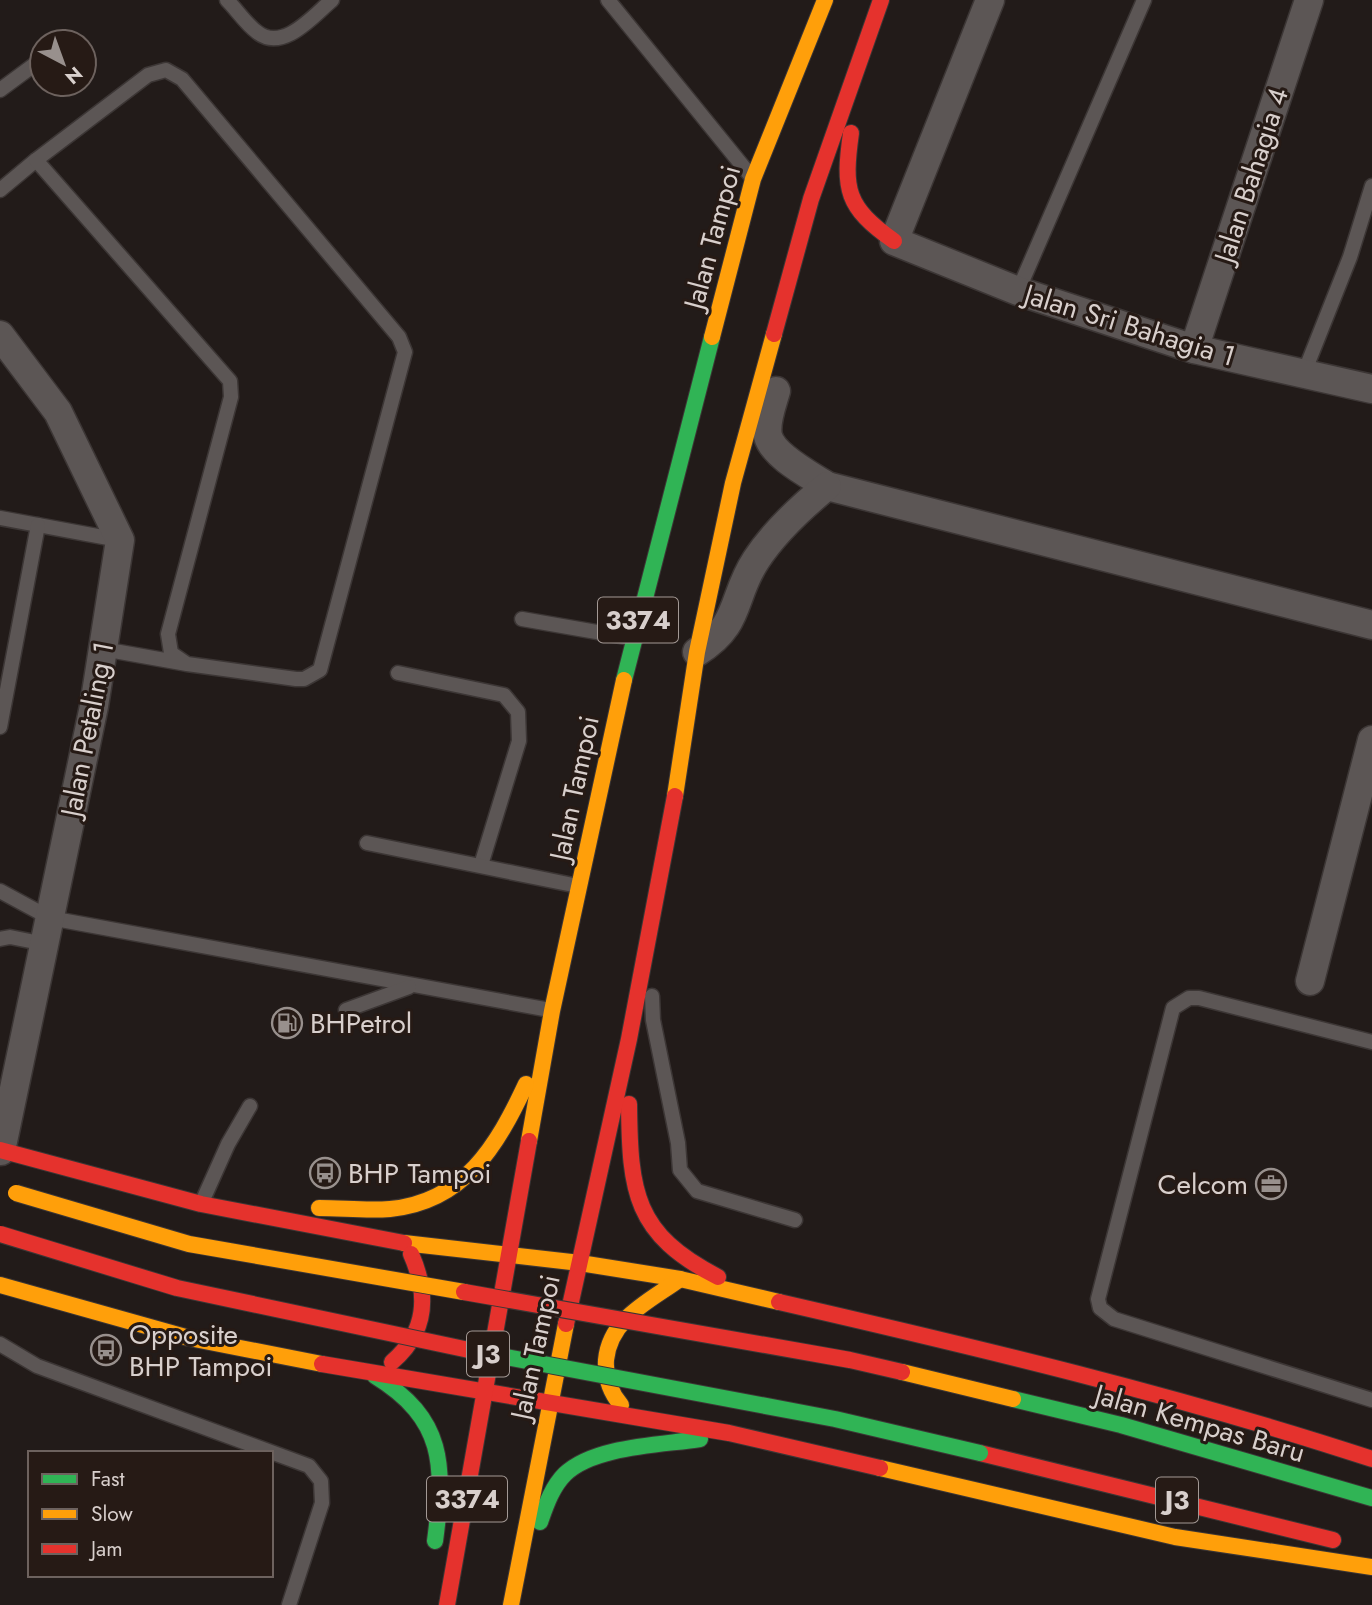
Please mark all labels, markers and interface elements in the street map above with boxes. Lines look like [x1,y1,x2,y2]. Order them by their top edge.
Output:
north arrow [28,28,98,98]
text: N [59,60,88,91]
street label: Jalan Bahagia 4 [1203,82,1299,272]
street label: Jalan Tampoi [673,161,751,317]
street label: Jalan Sri Bahagia 1 [1015,273,1240,377]
road number: 3374 [598,598,678,642]
street label: Jalan Petaling 1 [50,638,125,824]
street label: Jalan Tampoi [538,712,610,868]
place label: BHPetrol [310,1003,412,1044]
fuel station icon: BHPetrol [270,1006,304,1040]
place label: BHP Tampoi [348,1153,491,1194]
bus stop icon: BHP Tampoi [308,1156,342,1190]
place label: Celcom [1157,1164,1248,1205]
office icon: Celcom [1254,1167,1288,1201]
street label: Jalan Tampoi [499,1271,571,1427]
place label: Opposite BHP Tampoi [129,1314,272,1387]
road number: J3 [467,1331,509,1376]
bus stop icon: Opposite BHP Tampoi [89,1333,123,1367]
street label: Jalan Kempas Baru [1086,1373,1310,1473]
legend [28,1451,273,1577]
text: Fast [91,1464,124,1494]
road number: 3374 [427,1476,507,1522]
road number: J3 [1156,1478,1198,1522]
text: Slow [91,1499,133,1529]
text: Jam [88,1534,123,1564]

